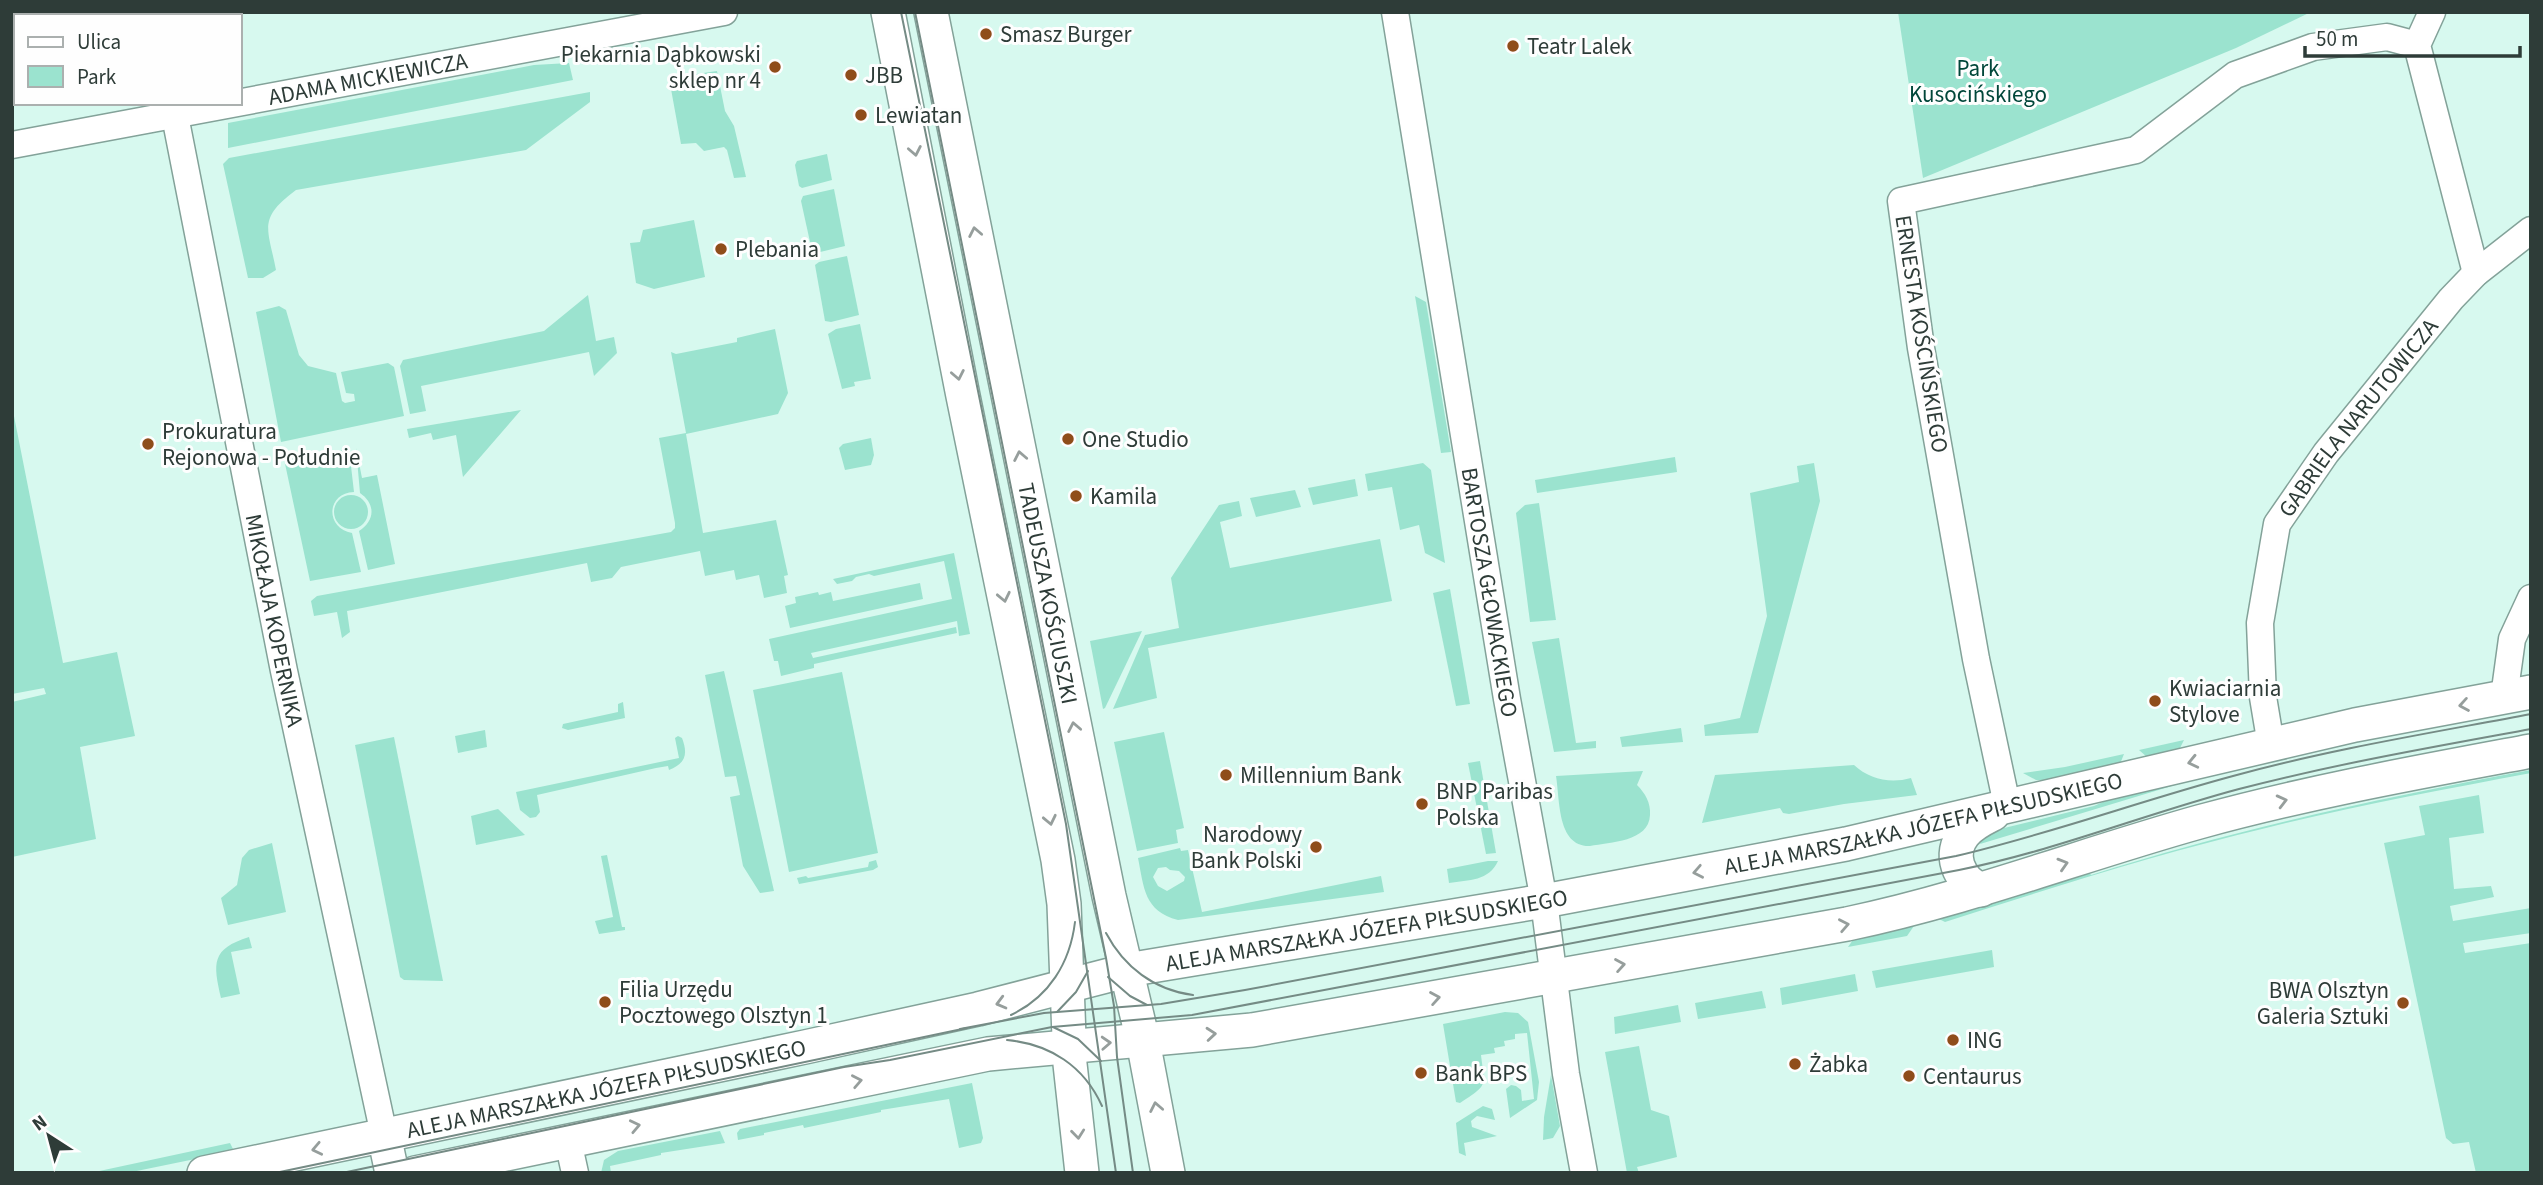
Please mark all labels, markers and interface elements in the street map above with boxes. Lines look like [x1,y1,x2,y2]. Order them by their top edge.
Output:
legend [14,14,242,105]
scale bar [2305,14,2520,58]
place label: Smasz Burger [1000,18,1132,51]
text: 50 m [2316,24,2358,54]
marker: Smasz Burger [978,26,994,42]
text: Ulica [77,27,121,57]
place label: Teatr Lalek [1527,30,1633,63]
place label: Piekarnia Dąbkowski sklep nr 4 [561,38,761,97]
marker: Teatr Lalek [1505,38,1521,54]
street label: ADAMA MICKIEWICZA [266,44,471,114]
park label: Park Kusocińskiego [1909,52,2047,111]
marker: Piekarnia Dąbkowski sklep nr 4 [767,59,783,75]
place label: JBB [865,59,903,92]
text: Park [77,62,117,92]
marker: JBB [843,67,859,83]
place label: Lewiatan [875,99,962,132]
marker: Lewiatan [853,107,869,123]
one-way arrow [906,145,921,157]
street label: ERNESTA KOŚCIŃSKIEGO [1886,213,1957,455]
one-way arrow [969,226,984,238]
place label: Plebania [735,233,819,266]
marker: Plebania [713,241,729,257]
street label: GABRIELA NARUTOWICZA [2271,311,2446,524]
one-way arrow [950,369,965,381]
place label: Prokuratura Rejonowa - Południe [162,415,360,474]
place label: One Studio [1082,423,1189,456]
marker: One Studio [1060,431,1076,447]
marker: Prokuratura Rejonowa - Południe [140,436,156,452]
one-way arrow [1013,450,1028,461]
street label: BARTOSZA GŁOWACKIEGO [1453,465,1526,720]
street label: TADEUSZA KOŚCIUSZKI [1009,480,1086,707]
place label: Kamila [1090,480,1157,513]
marker: Kamila [1068,488,1084,504]
street label: MIKOŁAJA KOPERNIKA [237,511,312,730]
one-way arrow [996,591,1011,603]
place label: Kwiaciarnia Stylove [2169,672,2281,731]
marker: Kwiaciarnia Stylove [2147,693,2163,709]
one-way arrow [2458,697,2470,712]
one-way arrow [1068,721,1083,733]
one-way arrow [2187,754,2199,768]
place label: Millennium Bank [1240,759,1402,792]
street label: ALEJA MARSZAŁKA JÓZEFA PIŁSUDSKIEGO [1721,764,2126,884]
marker: Millennium Bank [1218,767,1234,783]
place label: BNP Paribas Polska [1436,775,1553,834]
one-way arrow [2276,795,2288,810]
marker: BNP Paribas Polska [1414,796,1430,812]
one-way arrow [1042,814,1057,826]
place label: Narodowy Bank Polski [1191,818,1302,877]
marker: Narodowy Bank Polski [1308,839,1324,855]
one-way arrow [2057,857,2069,872]
one-way arrow [1692,864,1704,879]
street label: ALEJA MARSZAŁKA JÓZEFA PIŁSUDSKIEGO [1163,881,1571,980]
one-way arrow [1838,918,1850,933]
one-way arrow [1614,958,1626,973]
place label: Filia Urzędu Pocztowego Olsztyn 1 [619,973,828,1032]
place label: BWA Olsztyn Galeria Sztuki [2257,974,2389,1033]
one-way arrow [1430,991,1441,1006]
marker: Filia Urzędu Pocztowego Olsztyn 1 [597,994,613,1010]
one-way arrow [995,995,1007,1009]
marker: BWA Olsztyn Galeria Sztuki [2395,995,2411,1011]
place label: ING [1967,1024,2002,1057]
one-way arrow [1206,1027,1217,1042]
street label: ALEJA MARSZAŁKA JÓZEFA PIŁSUDSKIEGO [404,1031,809,1147]
marker: ING [1945,1032,1961,1048]
one-way arrow [1101,1036,1112,1051]
place label: Żabka [1809,1048,1868,1081]
marker: Żabka [1787,1056,1803,1072]
place label: Bank BPS [1435,1057,1527,1090]
place label: Centaurus [1923,1060,2022,1093]
marker: Bank BPS [1413,1065,1429,1081]
marker: Centaurus [1901,1068,1917,1084]
one-way arrow [851,1074,863,1089]
north arrow [14,1101,84,1171]
one-way arrow [1149,1101,1164,1113]
text: N [27,1109,53,1138]
one-way arrow [629,1120,641,1135]
one-way arrow [1070,1128,1085,1140]
one-way arrow [311,1140,323,1155]

